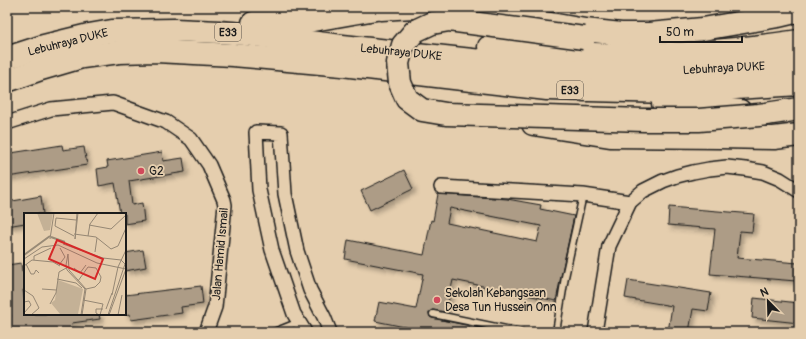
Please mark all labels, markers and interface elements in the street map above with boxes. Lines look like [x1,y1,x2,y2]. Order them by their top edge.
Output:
scale bar [660,18,742,44]
road number: E33 [215,23,241,41]
street label: Lebuhraya DUKE [26,25,110,60]
text: 50 m [666,25,694,40]
street label: Lebuhraya DUKE [359,41,443,64]
street label: Lebuhraya DUKE [683,59,766,78]
road number: E33 [557,81,583,99]
place label: G2 [149,164,164,179]
marker: G2 [136,166,146,176]
street label: Jalan Hamid Ismail [209,207,232,301]
inset map [24,213,126,315]
north arrow [748,281,788,321]
text: N [758,285,771,300]
place label: Sekolah Kebangsaan Desa Tun Hussein Onn [445,286,557,315]
marker: Sekolah Kebangsaan Desa Tun Hussein Onn [432,295,442,305]

